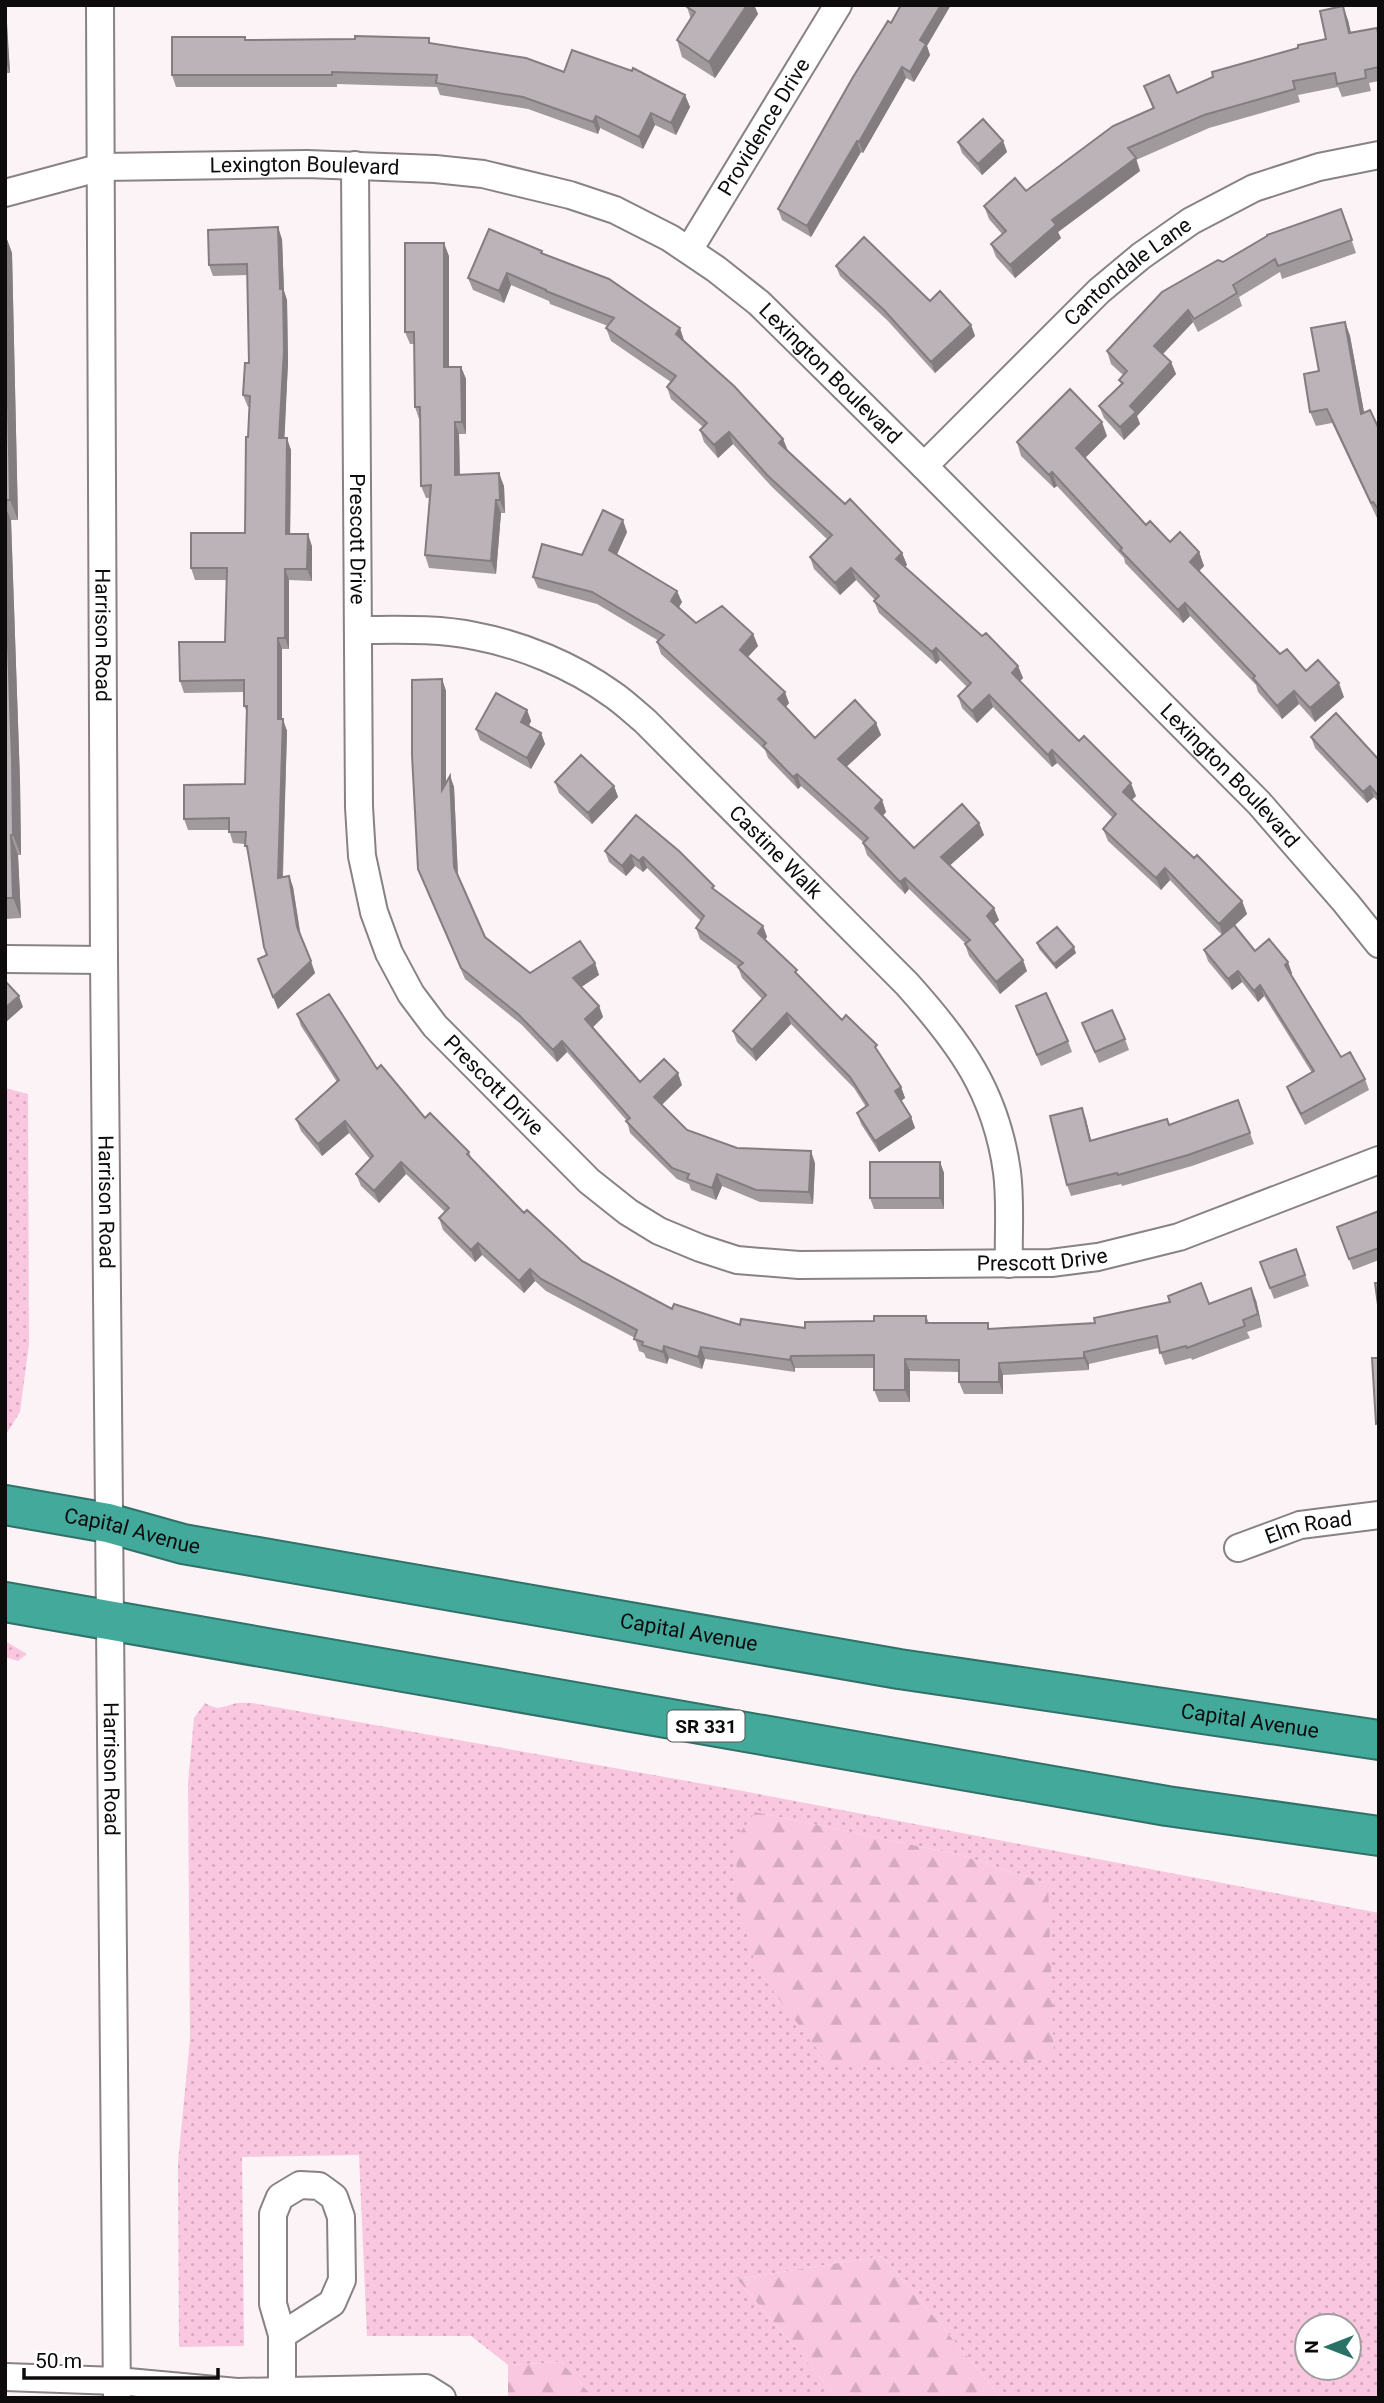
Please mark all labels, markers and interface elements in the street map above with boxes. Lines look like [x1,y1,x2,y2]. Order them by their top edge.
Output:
street label: Providence Drive [713,54,815,200]
street label: Lexington Boulevard [209,152,400,180]
street label: Cantondale Lane [1059,213,1196,331]
street label: Lexington Boulevard [754,298,906,449]
street label: Prescott Drive [345,473,370,605]
street label: Harrison Road [90,568,115,702]
street label: Lexington Boulevard [1155,699,1304,852]
street label: Castine Walk [724,801,827,904]
street label: Prescott Drive [439,1030,549,1140]
street label: Harrison Road [94,1135,119,1269]
street label: Prescott Drive [977,1243,1110,1276]
street label: Capital Avenue [62,1504,202,1559]
street label: Elm Road [1262,1507,1353,1549]
street label: Capital Avenue [618,1609,760,1656]
street label: Capital Avenue [1179,1699,1321,1743]
street label: Harrison Road [99,1702,124,1836]
road number: SR 331 [668,1710,744,1742]
north arrow [1293,2312,1363,2382]
scale bar [24,2336,219,2380]
text: N [1300,2340,1323,2354]
text: 50 m [35,2349,82,2373]

